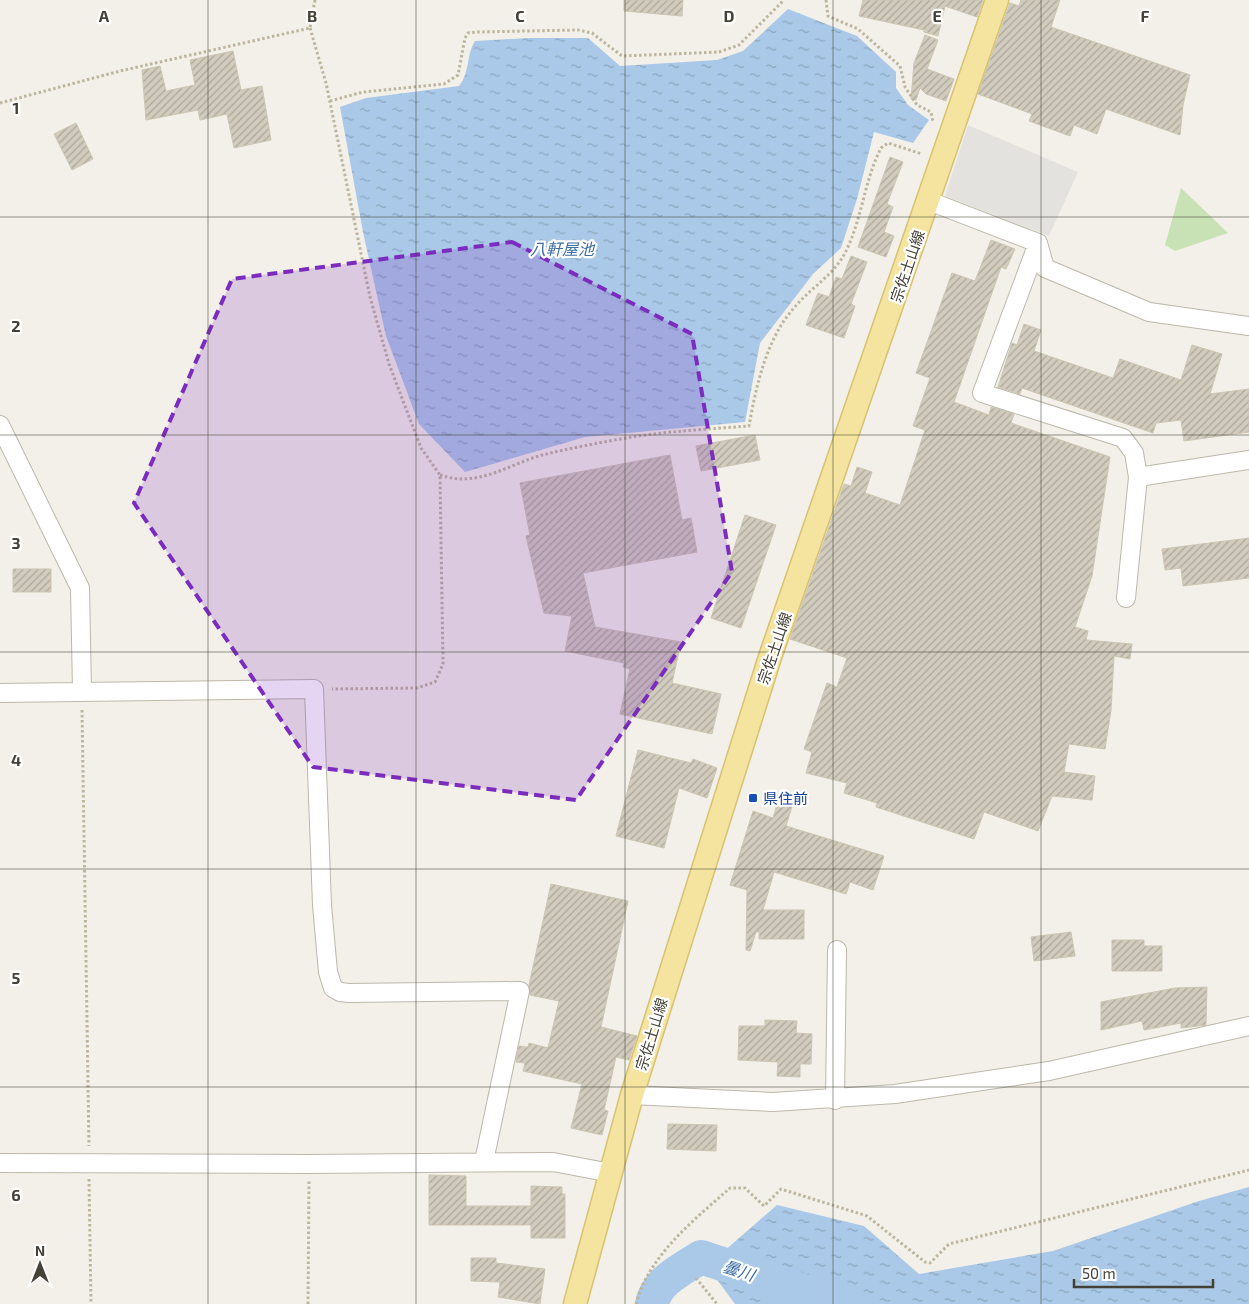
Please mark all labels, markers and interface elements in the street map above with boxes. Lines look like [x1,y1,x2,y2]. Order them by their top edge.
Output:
text: A [99,6,110,25]
text: B [307,6,317,25]
text: C [515,6,525,25]
text: D [724,6,735,25]
text: E [932,6,942,25]
text: F [1141,6,1150,25]
text: 1 [13,98,19,117]
street label: 宗佐土山線 [886,228,928,304]
water label: 八軒屋池 [530,239,596,258]
text: 2 [11,316,21,335]
text: 3 [11,533,21,552]
street label: 宗佐土山線 [753,610,795,686]
text: 4 [11,750,21,769]
place label: 県住前 [763,789,808,807]
marker: 県住前 [747,792,759,804]
text: 5 [12,968,21,987]
street label: 宗佐土山線 [631,995,671,1073]
text: 6 [11,1185,21,1204]
north arrow [15,1239,65,1289]
text: N [35,1242,45,1259]
water label: 曇川 [721,1256,759,1285]
scale bar [1074,1256,1213,1288]
text: 50 m [1082,1264,1116,1282]

